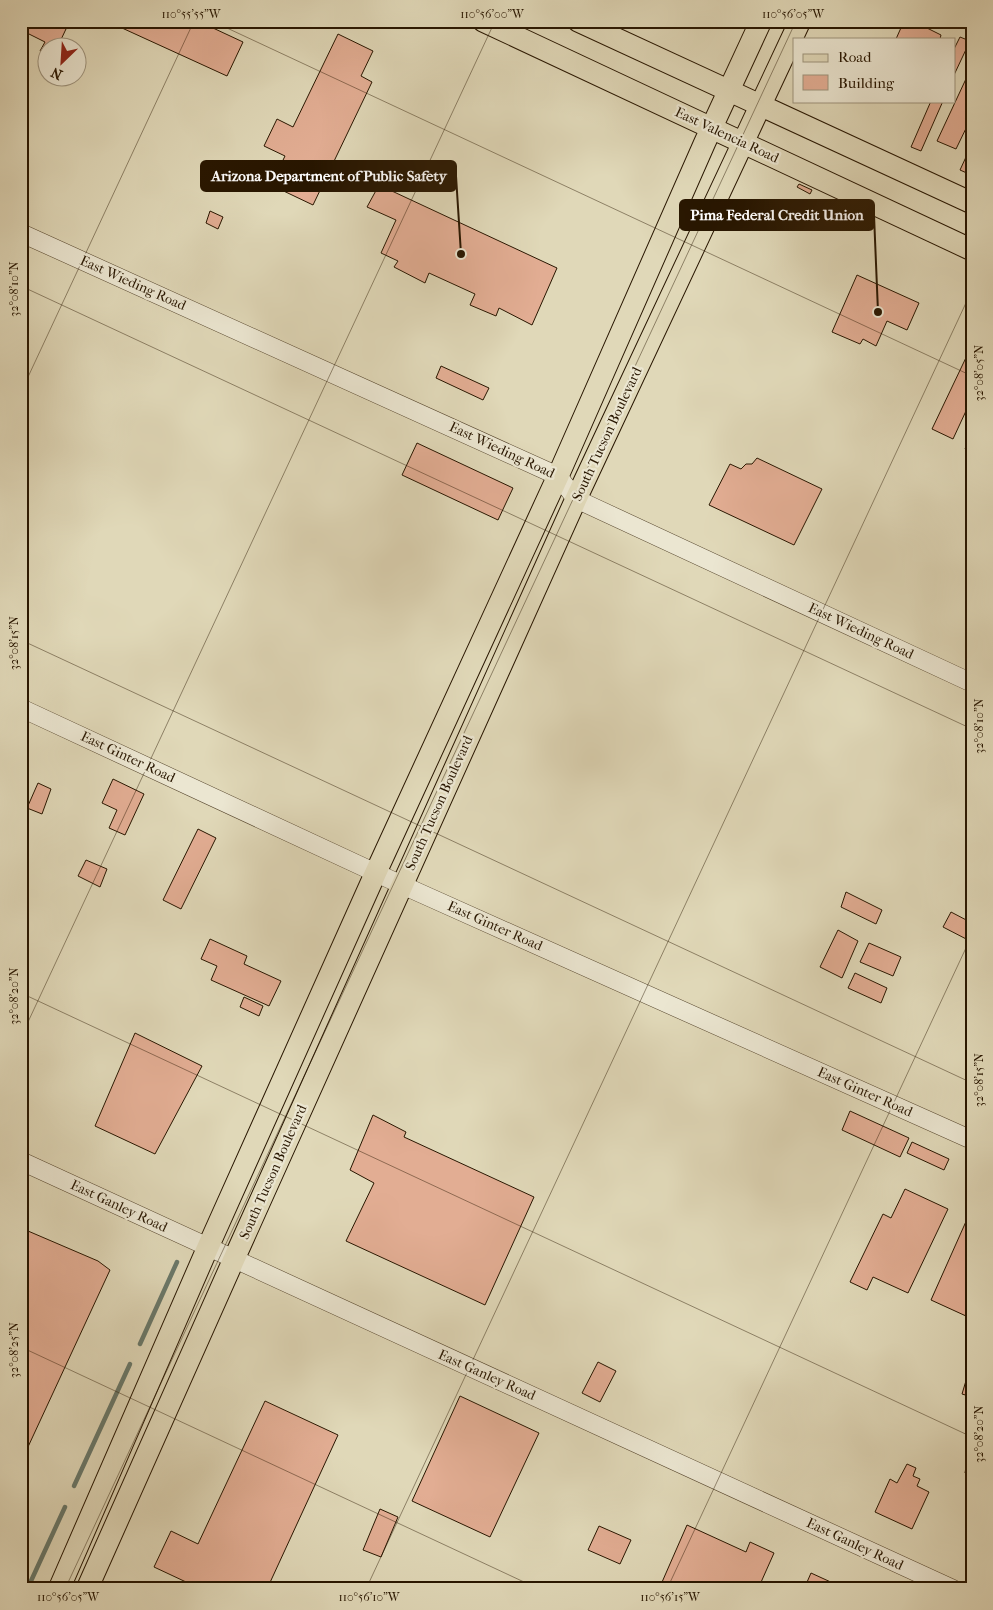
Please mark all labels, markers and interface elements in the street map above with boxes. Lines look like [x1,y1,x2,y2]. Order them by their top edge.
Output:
text: 110°55'55"W [161,7,222,21]
text: 110°56'00"W [460,7,525,21]
text: 110°56'05"W [762,7,825,21]
north arrow [38,38,88,88]
legend [793,38,956,102]
text: Road [838,48,872,66]
text: N [48,63,65,83]
text: Building [838,74,895,92]
street label: East Valencia Road [672,104,782,167]
callout: Arizona Department of Public Safety [201,161,456,191]
text: Arizona Department of Public Safety [210,167,448,185]
callout: Pima Federal Credit Union [680,200,874,230]
text: Pima Federal Credit Union [690,206,864,224]
street label: East Wieding Road [77,252,189,314]
text: 32°08'10"N [7,261,21,317]
text: 32°08'05"N [972,345,986,401]
street label: South Tucson Boulevard [569,364,646,504]
street label: East Wieding Road [447,418,558,482]
street label: East Wieding Road [806,599,917,663]
text: 32°08'15"N [7,616,21,670]
text: 32°08'10"N [972,698,986,754]
street label: East Ginter Road [78,728,178,786]
street label: South Tucson Boulevard [402,733,477,873]
street label: East Ginter Road [445,897,546,955]
text: 32°08'20"N [7,967,21,1025]
text: 32°08'15"N [972,1053,986,1107]
street label: East Ginter Road [815,1063,916,1121]
street label: South Tucson Boulevard [236,1102,311,1242]
street label: East Ganley Road [68,1176,170,1236]
text: 32°08'25"N [7,1322,21,1378]
street label: East Ganley Road [436,1346,539,1404]
text: 32°08'20"N [972,1405,986,1463]
street label: East Ganley Road [804,1514,906,1574]
text: 110°56'05"W [37,1590,100,1604]
text: 110°56'10"W [338,1590,401,1604]
text: 110°56'15"W [640,1590,701,1604]

